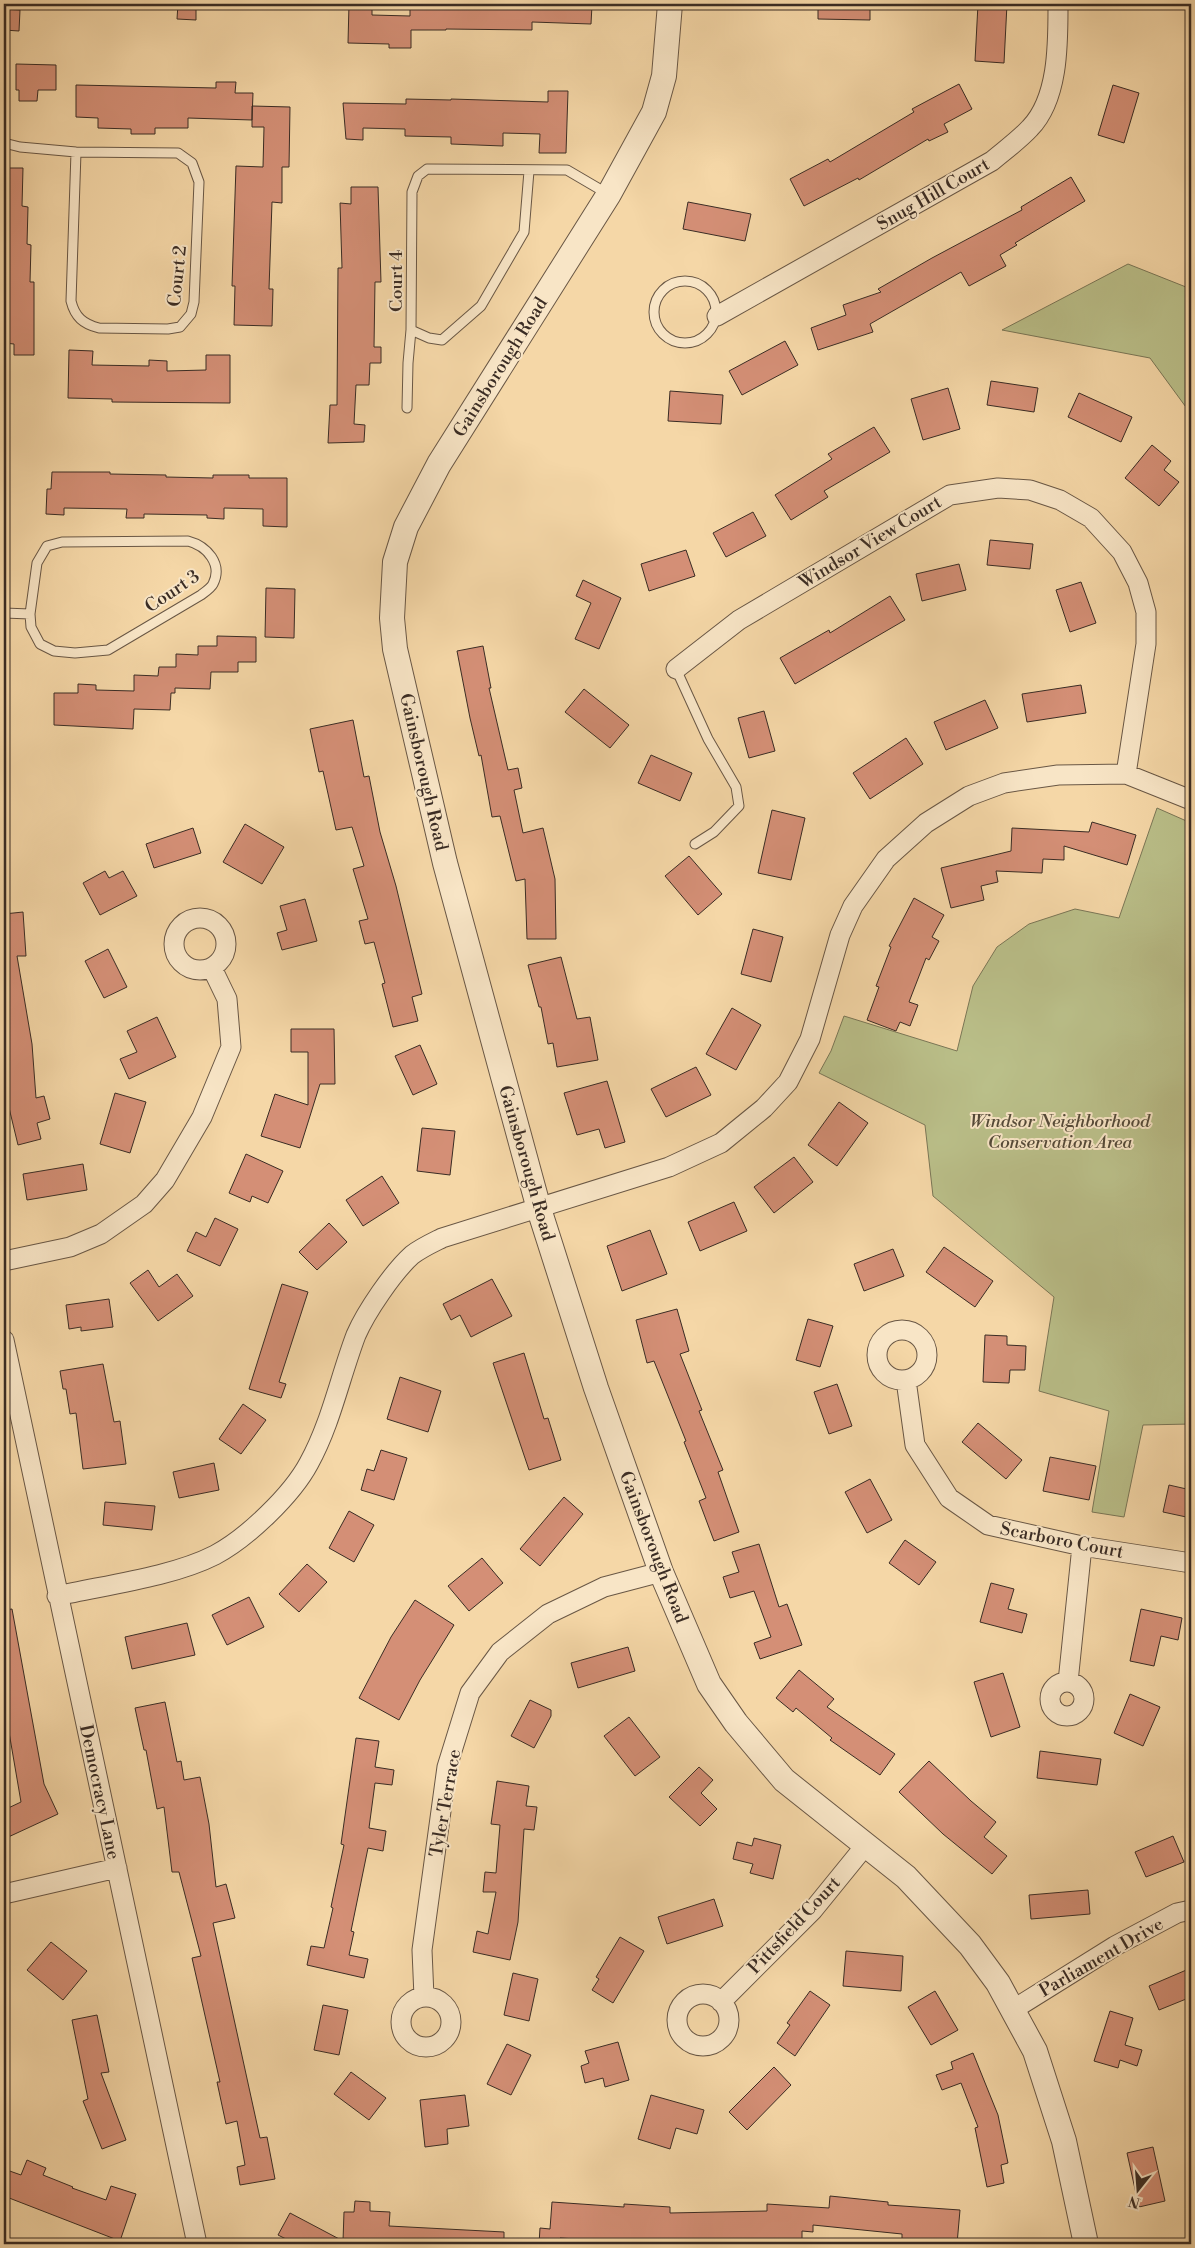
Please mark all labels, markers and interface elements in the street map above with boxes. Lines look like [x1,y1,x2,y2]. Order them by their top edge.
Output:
street label: Snug Hill Court [873,153,994,236]
street label: Court 2 [163,244,192,308]
street label: Court 4 [385,250,408,312]
street label: Gainsborough Road [448,292,553,442]
street label: Windsor View Court [794,490,946,595]
street label: Court 3 [141,565,204,618]
street label: Gainsborough Road [394,691,453,854]
street label: Gainsborough Road [493,1083,560,1244]
park label: Windsor Neighborhood Conservation Area [970,1110,1151,1154]
street label: Gainsborough Road [614,1468,693,1627]
street label: Scarboro Court [998,1517,1126,1564]
street label: Democracy Lane [74,1723,125,1862]
street label: Tyler Terrace [425,1747,466,1859]
street label: Pittsfield Court [743,1871,846,1979]
street label: Parliament Drive [1035,1913,1168,2002]
north arrow [1112,2166,1162,2216]
text: N [1127,2191,1142,2212]

